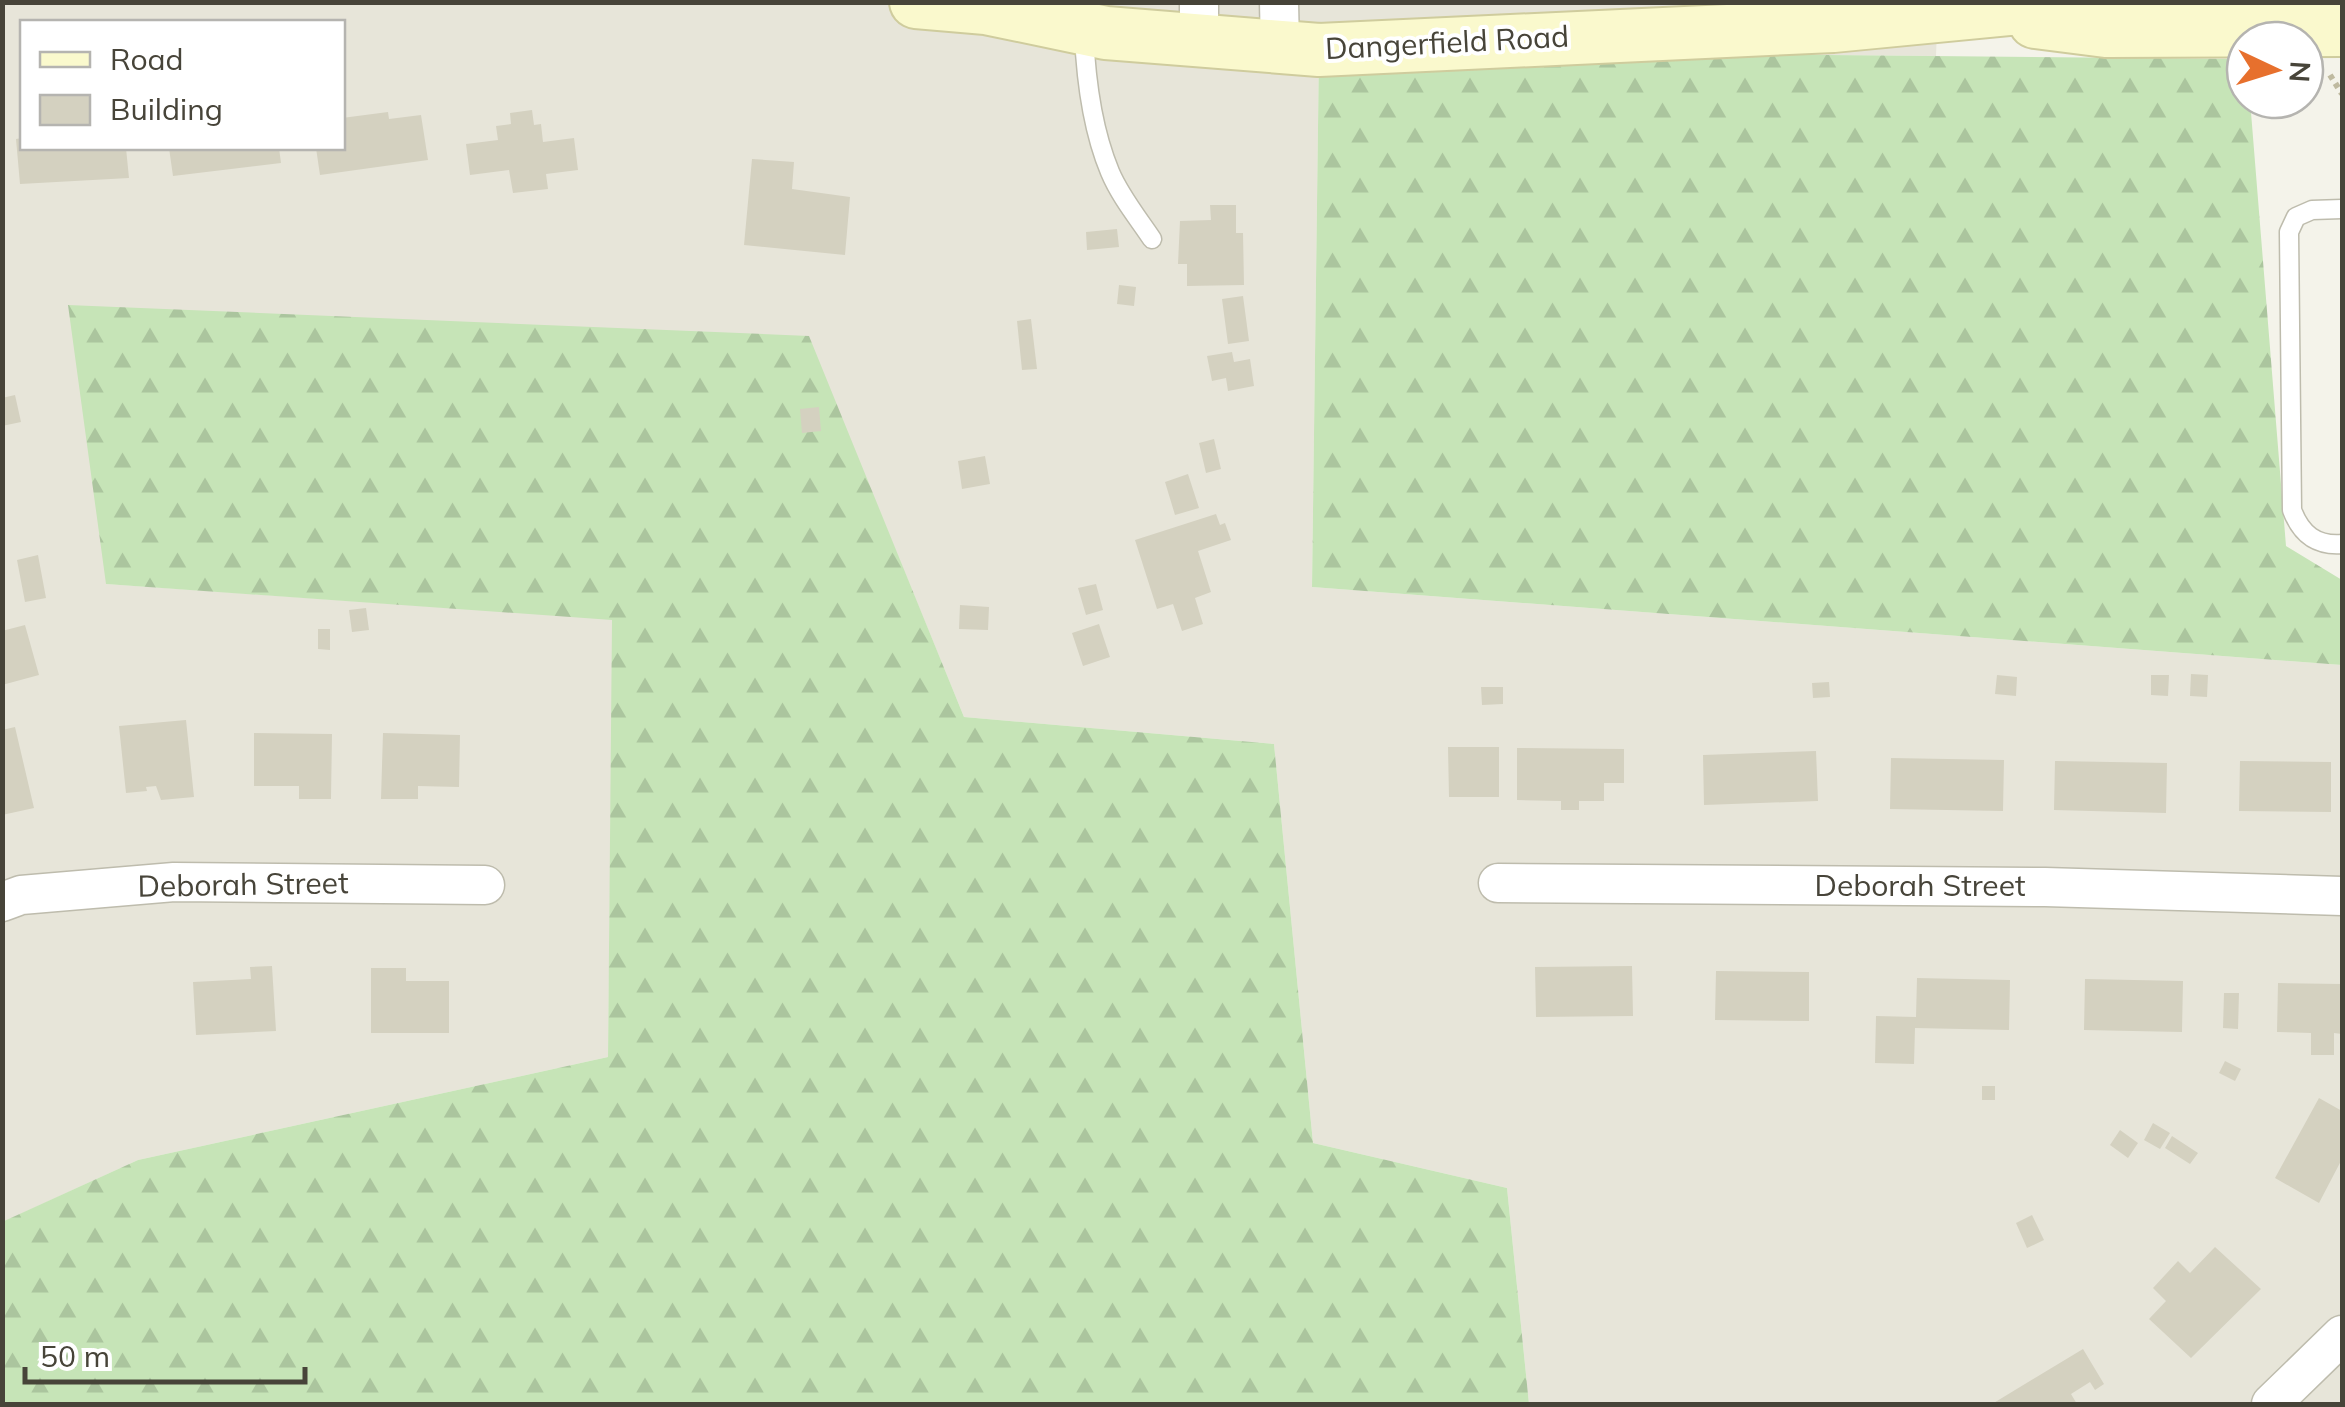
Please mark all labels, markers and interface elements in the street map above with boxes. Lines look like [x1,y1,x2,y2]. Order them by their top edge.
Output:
street label: Dangerfield Road [1324,17,1570,67]
legend [20,20,345,150]
north arrow [2225,20,2325,120]
text: Road [110,40,184,78]
text: N [2282,60,2319,84]
text: Building [110,90,223,128]
street label: Deborah Street [137,863,349,905]
street label: Deborah Street [1815,866,2025,904]
scale bar [25,1322,305,1384]
text: 50 m [40,1337,110,1375]

